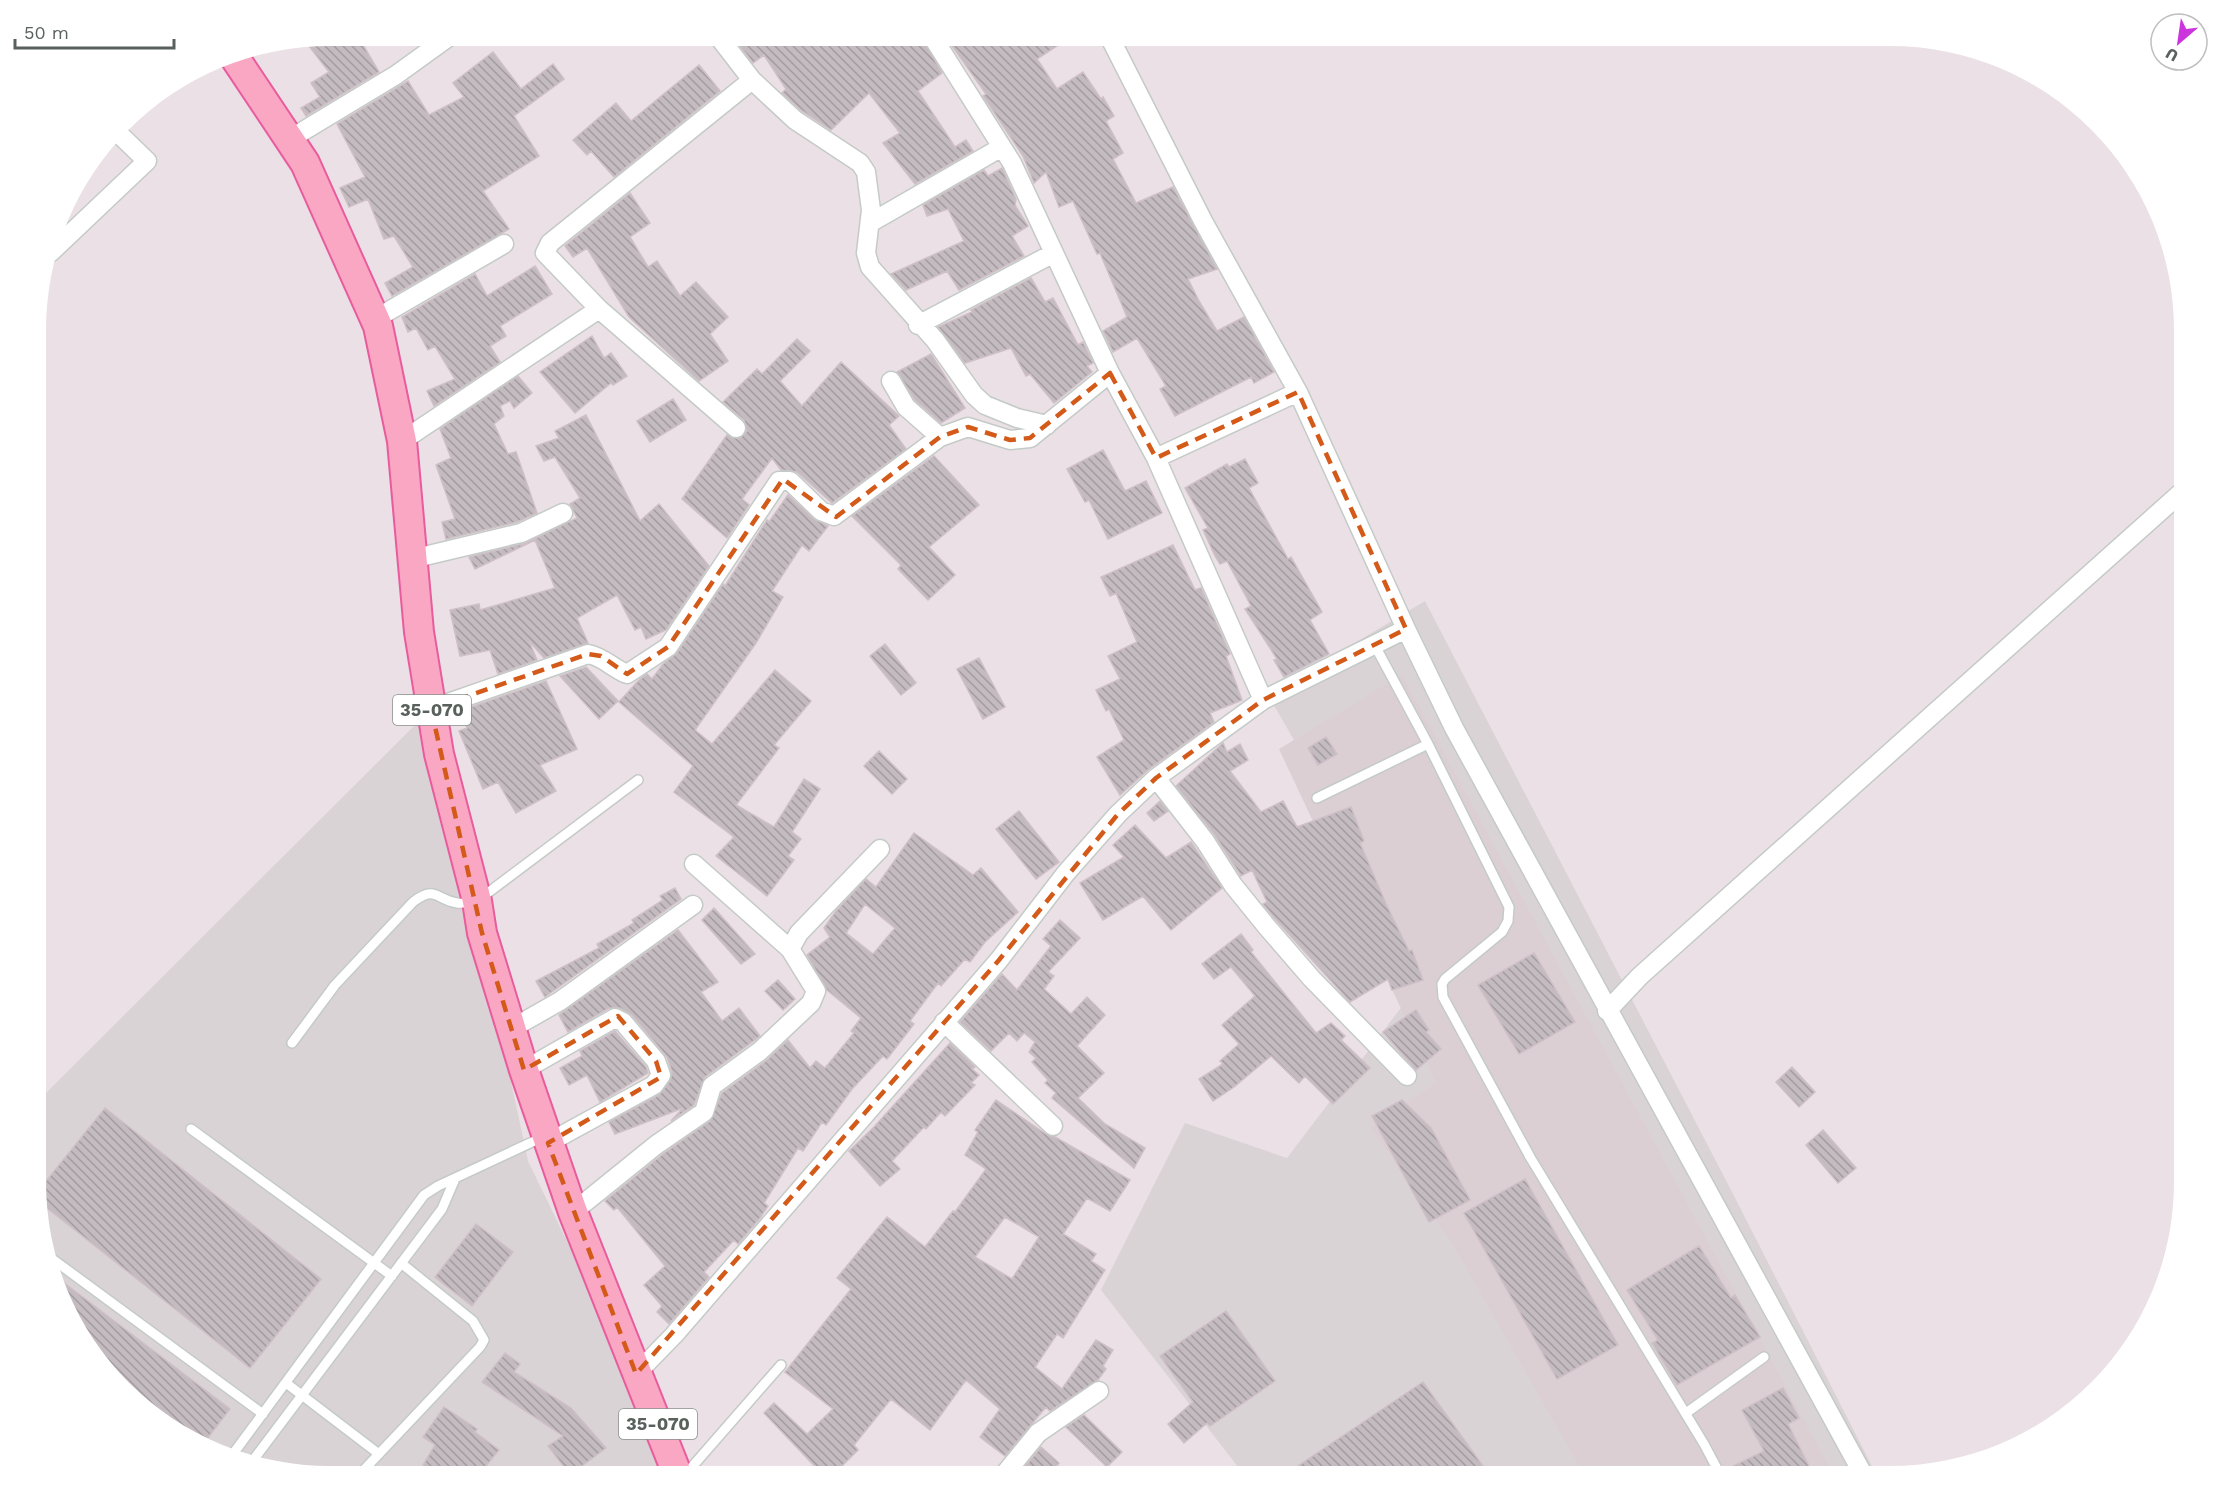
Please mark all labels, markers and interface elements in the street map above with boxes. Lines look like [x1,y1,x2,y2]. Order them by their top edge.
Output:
scale bar [15,12,174,50]
north arrow [2149,12,2209,72]
text: 50 m [24,22,69,43]
text: U [2162,44,2182,66]
road number: 35-070 [393,695,471,725]
road number: 35-070 [619,1409,697,1439]

